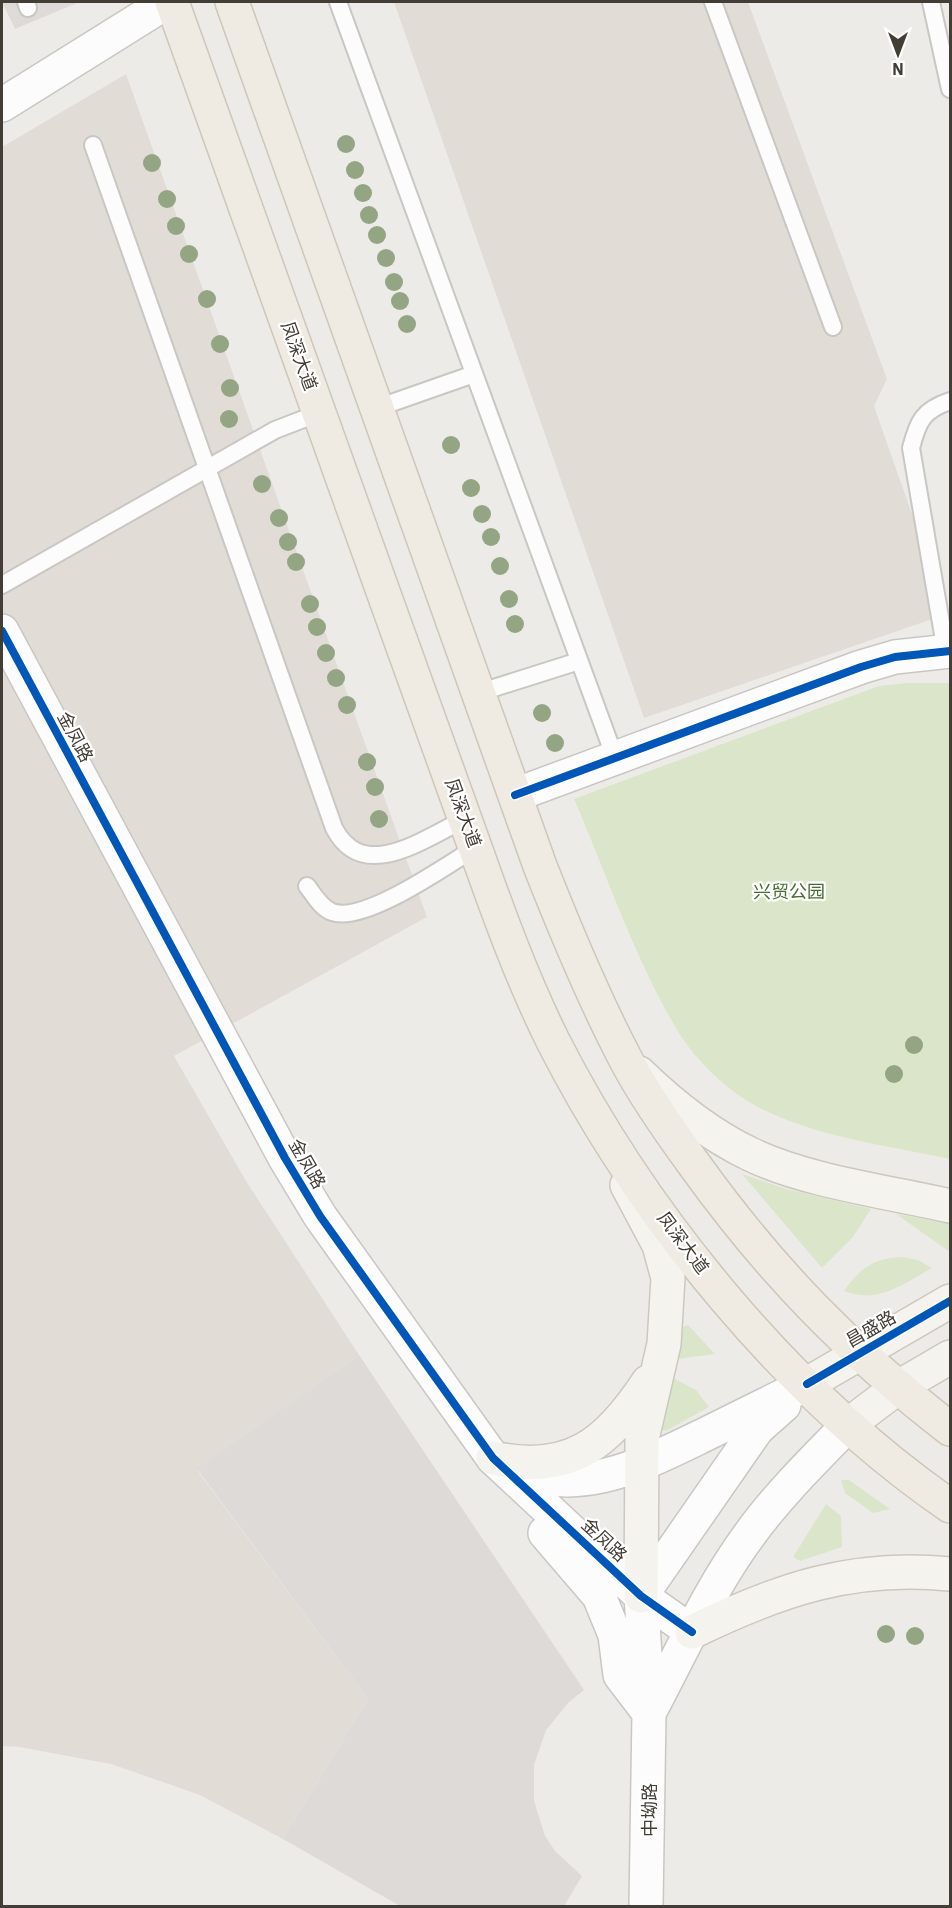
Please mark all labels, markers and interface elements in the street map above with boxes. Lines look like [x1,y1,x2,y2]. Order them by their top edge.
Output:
north arrow [868,24,928,84]
text: N [892,59,904,79]
street label: 凤深大道 [276,318,323,394]
street label: 金凤路 [53,708,98,766]
street label: 凤深大道 [440,775,487,851]
park label: 兴贸公园 [753,880,825,903]
street label: 金凤路 [284,1135,331,1193]
street label: 凤深大道 [653,1207,714,1278]
street label: 昌盛路 [842,1305,900,1352]
street label: 金凤路 [577,1513,632,1566]
street label: 中坳路 [638,1783,661,1837]

